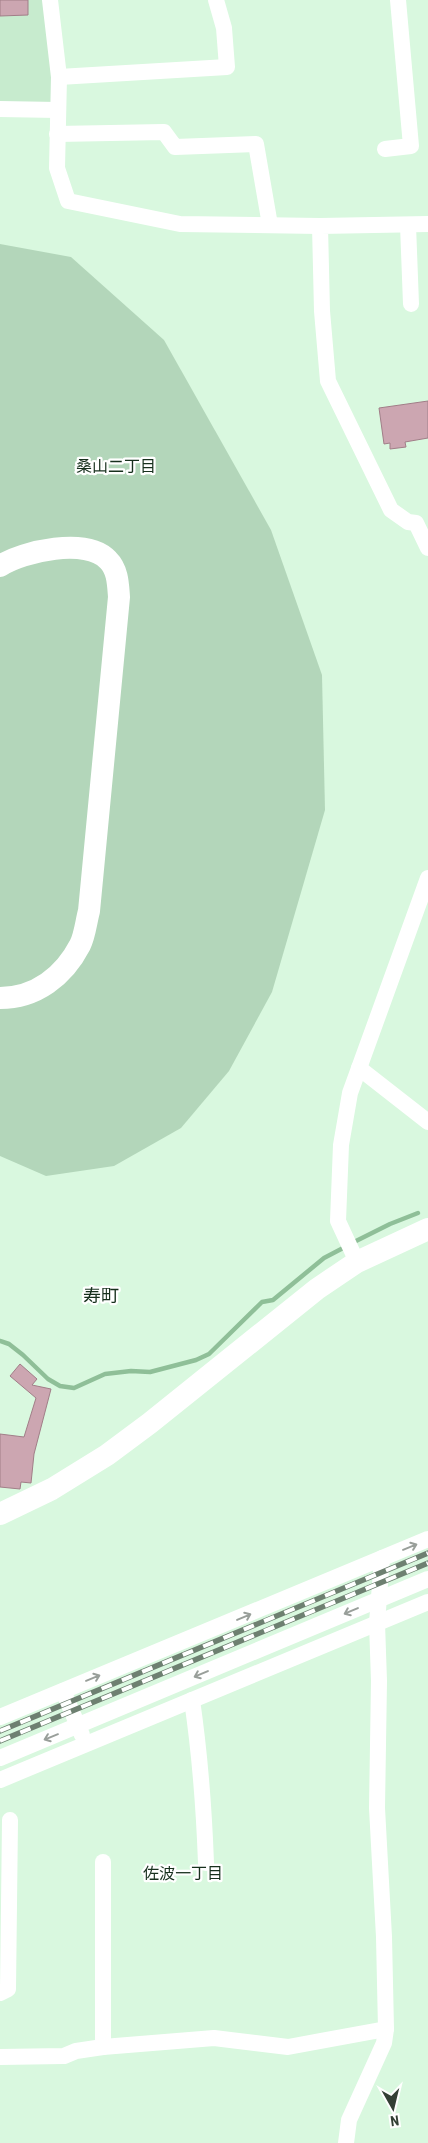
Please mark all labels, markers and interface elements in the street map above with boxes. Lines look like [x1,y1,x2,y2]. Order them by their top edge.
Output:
district label: 桑山二丁目 [76,457,156,476]
district label: 寿町 [83,1285,119,1306]
one-way arrow [402,1541,417,1551]
one-way arrow [344,1606,359,1616]
one-way arrow [236,1611,251,1621]
one-way arrow [194,1670,209,1679]
one-way arrow [86,1673,101,1682]
one-way arrow [44,1733,59,1742]
district label: 佐波一丁目 [143,1864,223,1883]
north arrow [368,2083,418,2133]
text: N [389,2112,400,2129]

